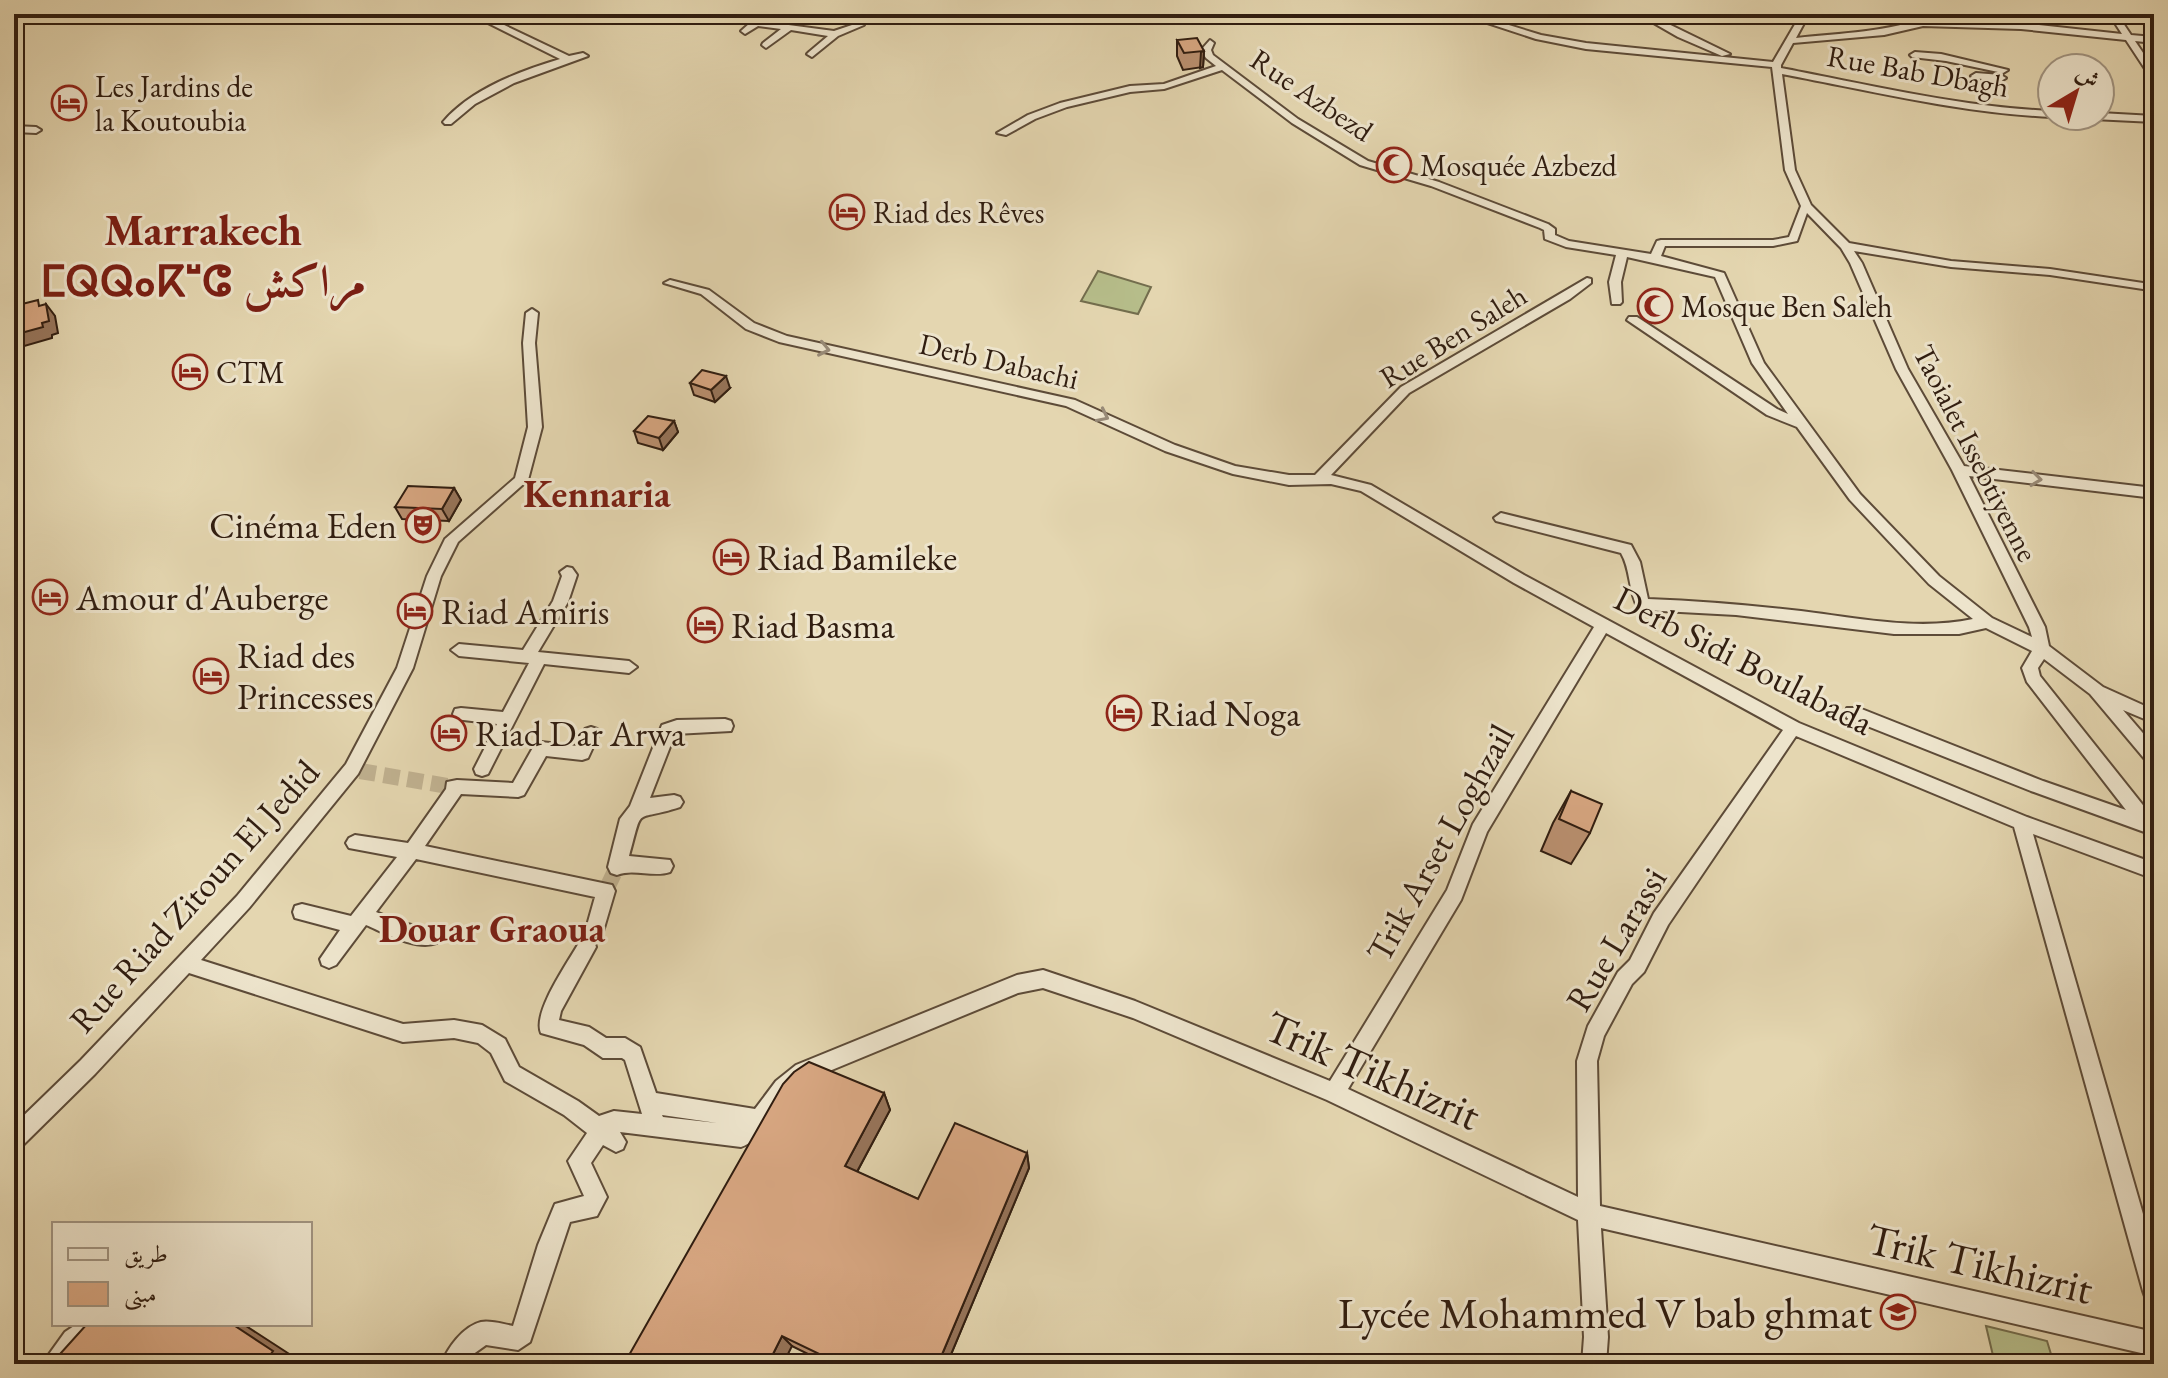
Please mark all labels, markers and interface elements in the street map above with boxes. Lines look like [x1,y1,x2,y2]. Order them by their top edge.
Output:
street label: Rue Bab Dbagh [1824,36,2012,106]
street label: Rue Azbezd [1243,40,1382,151]
north arrow [2036,52,2116,132]
text: ش [2070,58,2106,95]
place label: Les Jardins de la Koutoubia [95,67,253,140]
hotel icon: Les Jardins de la Koutoubia [50,84,88,122]
mosque icon: Mosquée Azbezd [1375,146,1413,184]
place label: Mosquée Azbezd [1420,146,1617,185]
hotel icon: Riad des Rêves [828,193,866,231]
place label: Riad des Rêves [873,193,1044,232]
district label: Marrakech ⵎⵕⵕⴰⴽⵯⵛ مراكش [40,201,366,312]
street label: Rue Ben Saleh [1372,275,1534,397]
mosque icon: Mosque Ben Saleh [1636,287,1674,325]
place label: Mosque Ben Saleh [1681,287,1893,326]
street label: Derb Dabachi [916,324,1082,398]
street label: Taoialet Issebtiyenne [1905,338,2047,568]
one-way arrow [817,340,830,357]
hotel icon: CTM [171,353,209,391]
place label: CTM [216,353,284,392]
one-way arrow [1095,407,1110,422]
district label: Kennaria [523,469,671,518]
one-way arrow [2030,470,2043,487]
place label: Cinéma Eden [209,502,397,549]
theatre icon: Cinéma Eden [404,506,442,544]
place label: Riad Bamileke [757,534,957,581]
hotel icon: Riad Bamileke [712,538,750,576]
place label: Amour d'Auberge [75,574,329,621]
street label: Derb Sidi Boulabada [1607,574,1882,746]
hotel icon: Amour d'Auberge [31,578,69,616]
place label: Riad Amiris [441,588,609,635]
hotel icon: Riad Amiris [396,592,434,630]
place label: Riad Basma [731,602,895,649]
hotel icon: Riad Basma [686,606,724,644]
place label: Riad des Princesses [237,632,374,720]
hotel icon: Riad des Princesses [192,657,230,695]
place label: Riad Noga [1150,690,1301,737]
hotel icon: Riad Noga [1105,694,1143,732]
place label: Riad Dar Arwa [475,710,686,757]
hotel icon: Riad Dar Arwa [430,714,468,752]
street label: Trik Arset Loghzail [1355,716,1525,970]
street label: Rue Riad Zitoun El Jedid [59,749,330,1043]
street label: Rue Larassi [1555,858,1677,1020]
district label: Douar Graoua [379,904,606,953]
street label: Trik Tikhizrit [1256,997,1490,1143]
street label: Trik Tikhizrit [1861,1209,2099,1317]
legend [52,1222,312,1326]
text: طريق [124,1238,168,1269]
text: مبنى [124,1278,157,1311]
place label: Lycée Mohammed V bab ghmat [1338,1284,1872,1341]
school or university icon: Lycée Mohammed V bab ghmat [1879,1293,1917,1331]

